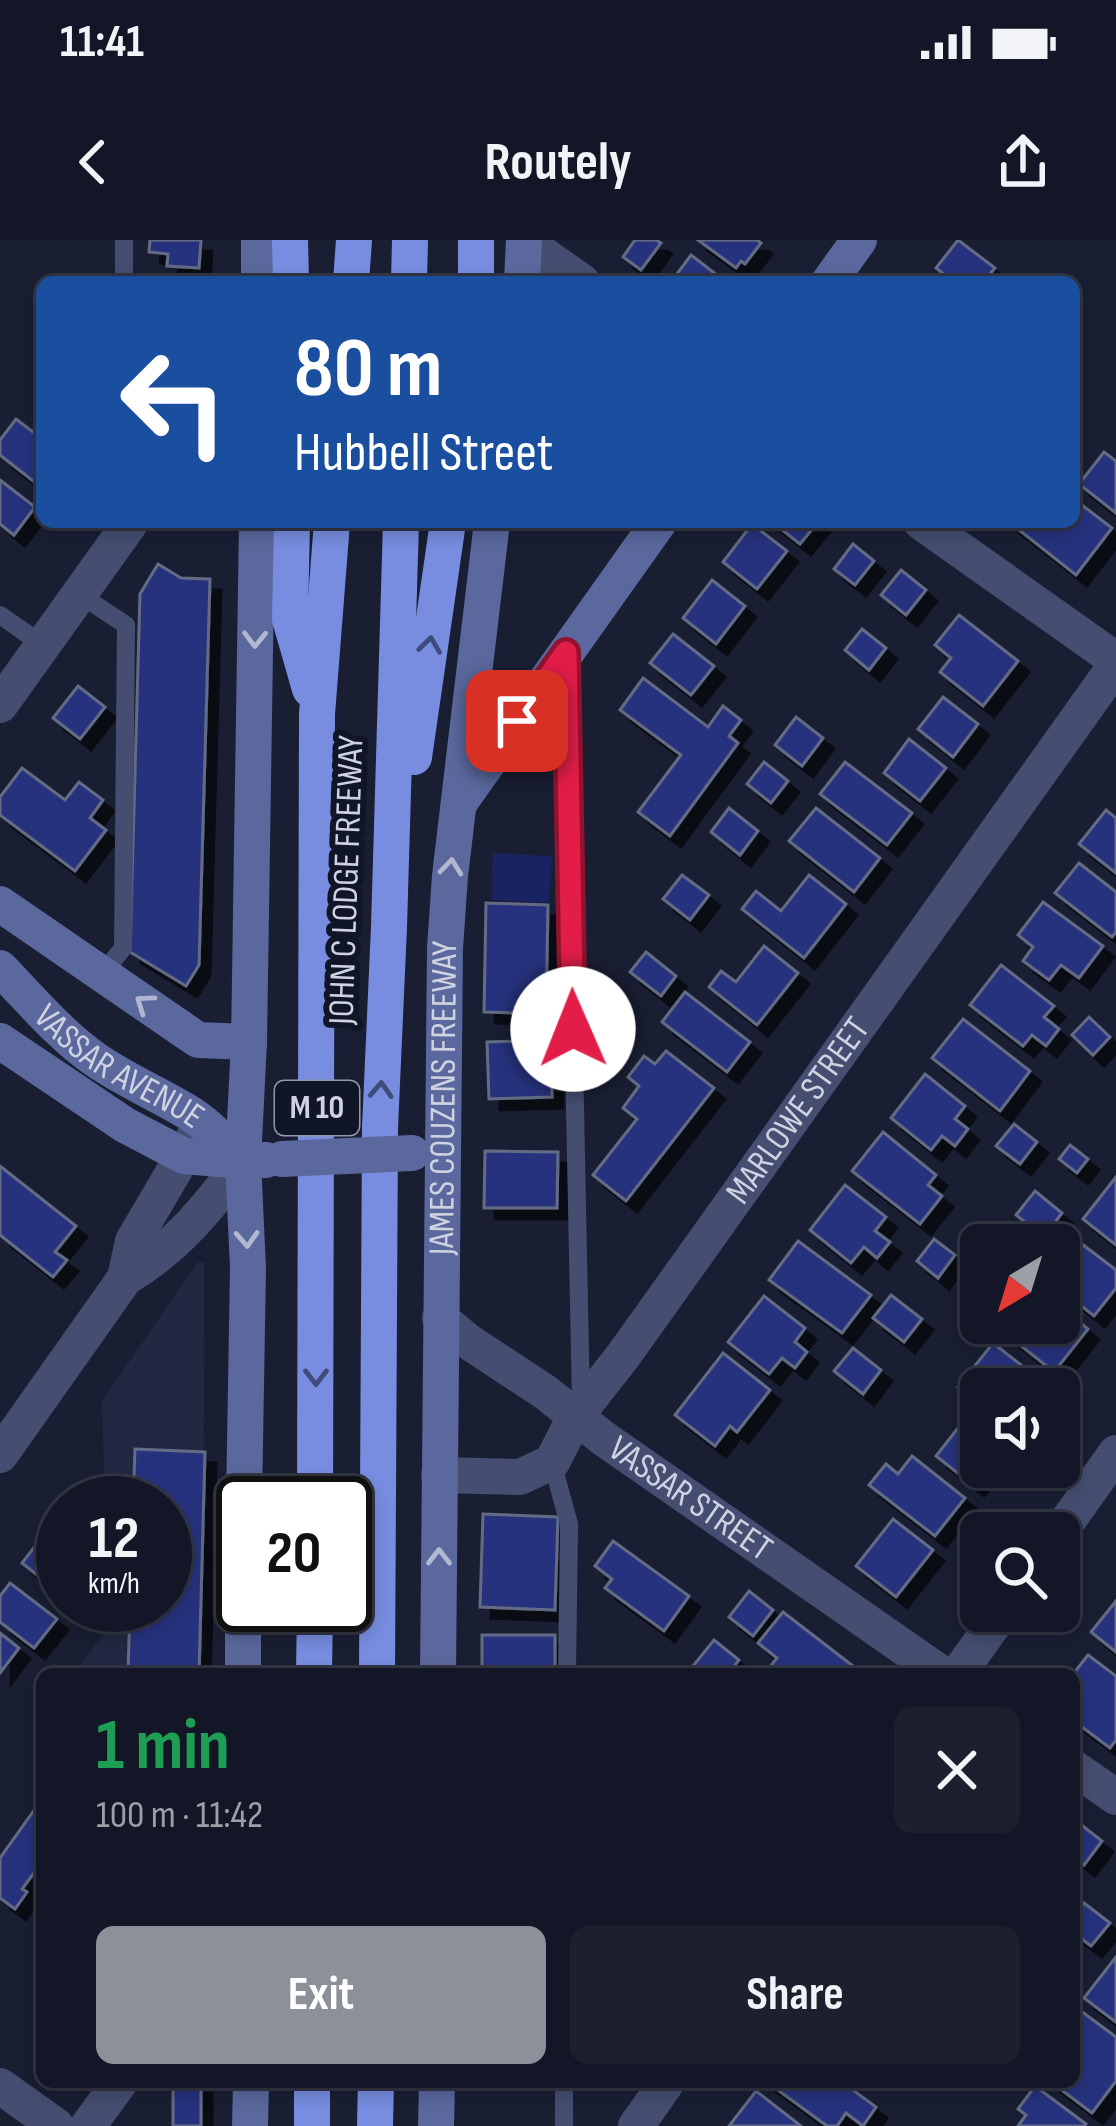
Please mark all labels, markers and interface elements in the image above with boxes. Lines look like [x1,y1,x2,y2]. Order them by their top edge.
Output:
text: 11:41 [60,15,144,70]
icon: back [60,129,126,195]
icon: share [990,129,1056,195]
text: Routely [484,130,632,195]
text: 80 m [294,319,442,420]
icon: left [96,324,252,480]
text: Hubbell Street [294,421,553,486]
one-way arrow [242,631,268,649]
one-way arrow [416,635,442,654]
pin [466,670,568,772]
icon: arrive [484,688,550,754]
street label: JOHN C LODGE FREEWAY [320,735,374,1026]
one-way arrow [438,857,463,876]
street label: JAMES COUZENS FREEWAY [421,941,467,1256]
position arrow [510,966,636,1092]
street label: VASSAR AVENUE [25,995,212,1138]
one-way arrow [135,995,157,1017]
street label: MARLOWE STREET [717,1009,879,1212]
one-way arrow [368,1080,394,1099]
road number: M 10 [275,1081,359,1135]
north arrow [960,1224,1080,1344]
map controls [960,1224,1080,1632]
one-way arrow [233,1230,259,1249]
one-way arrow [303,1368,329,1387]
button: sound [960,1368,1080,1488]
street label: VASSAR STREET [600,1427,780,1571]
speed limit sign: 20 [216,1476,372,1632]
text: 12 [89,1503,139,1575]
button: search [960,1512,1080,1632]
one-way arrow [426,1547,452,1565]
text: km/h [88,1566,140,1602]
text: 1 min [96,1703,230,1790]
button: close [894,1707,1020,1833]
text: 100 m · 11:42 [96,1792,263,1839]
button: Exit [96,1926,546,2064]
button: Share [570,1926,1020,2064]

